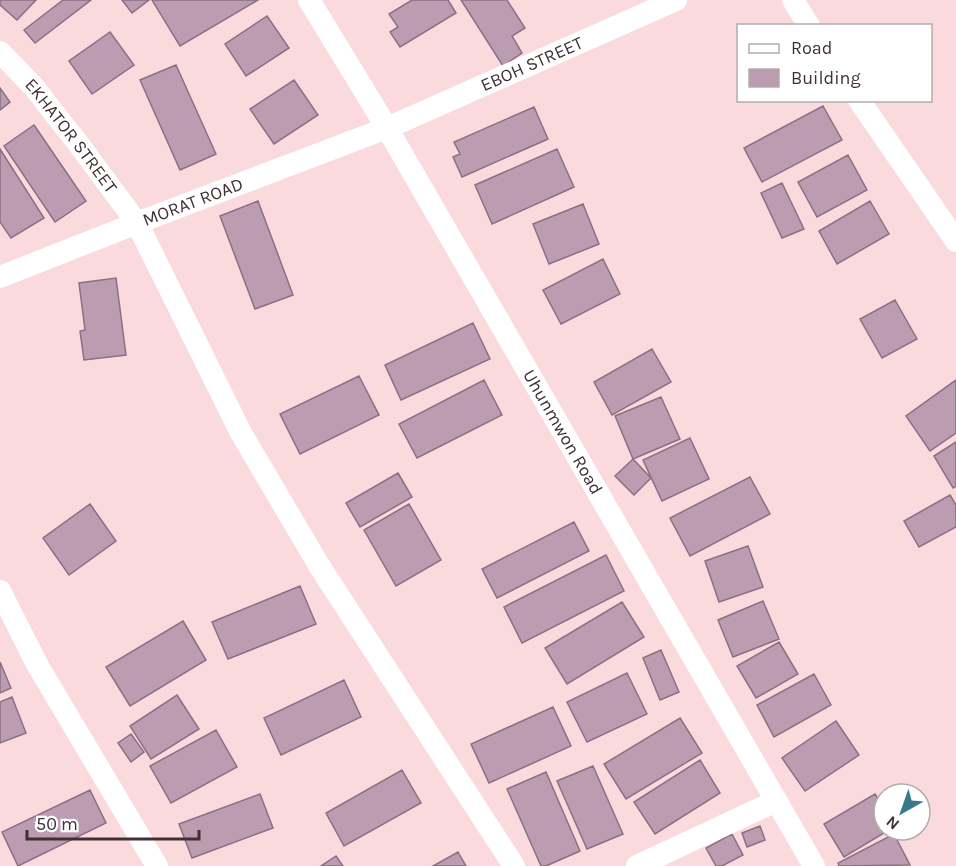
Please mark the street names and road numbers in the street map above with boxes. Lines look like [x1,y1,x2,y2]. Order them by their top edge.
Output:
street label: EBOH STREET [477,32,586,96]
street label: EKHATOR STREET [20,73,122,197]
street label: MORAT ROAD [140,173,246,231]
street label: Uhunmwon Road [518,365,608,498]

